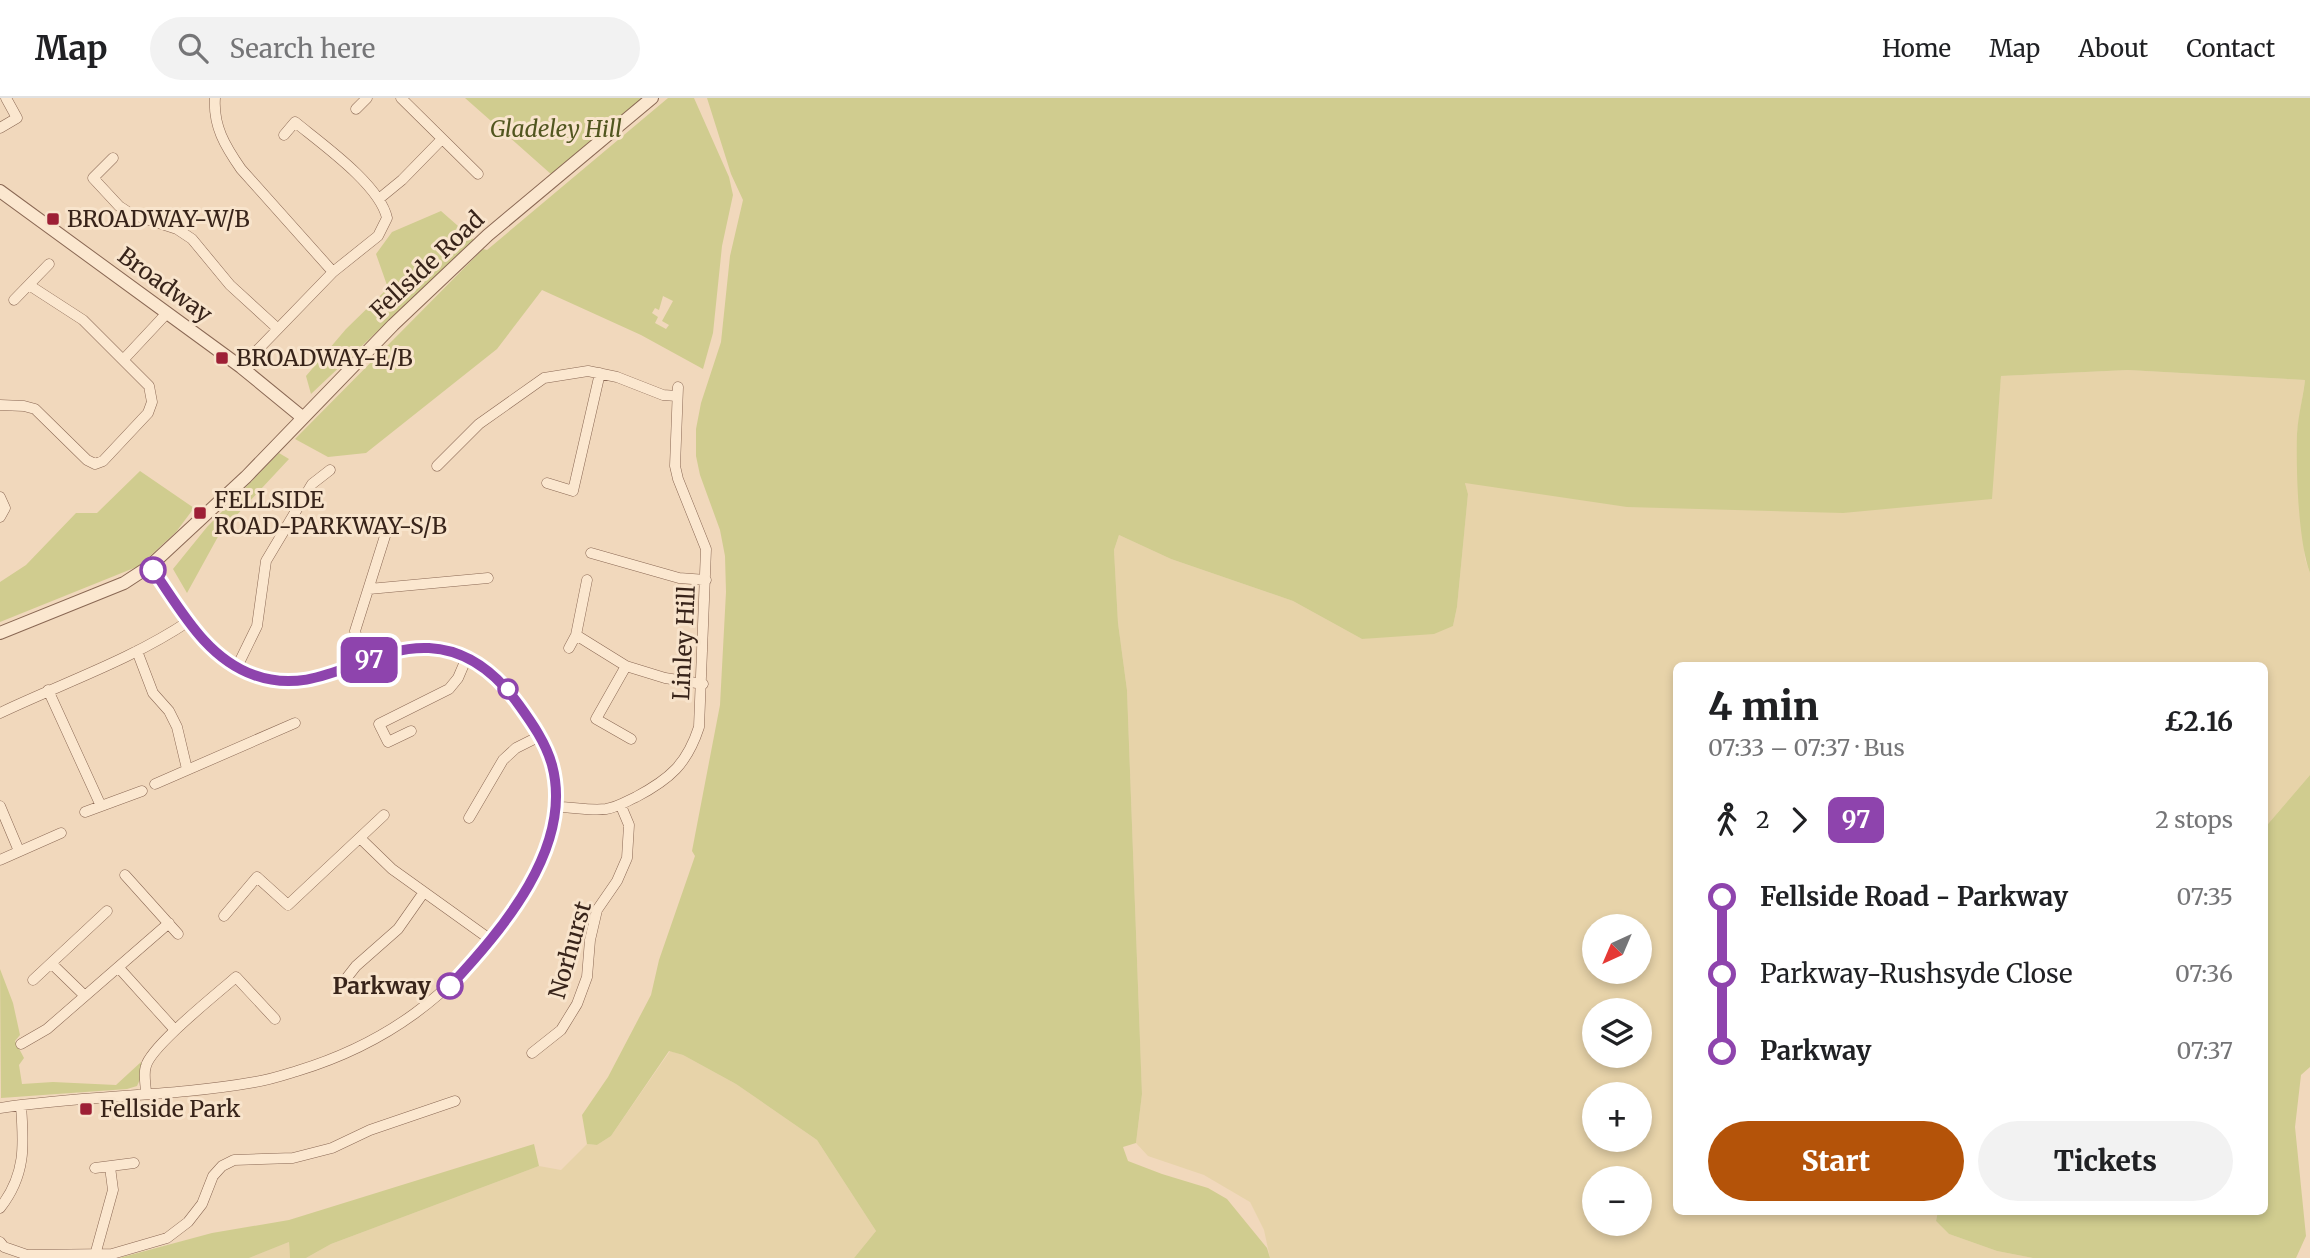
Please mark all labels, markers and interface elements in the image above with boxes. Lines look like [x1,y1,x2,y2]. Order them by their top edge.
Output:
search box [150,17,640,80]
text: Map [35,28,108,69]
icon: search [174,29,212,67]
text: Search here [230,32,375,65]
text: Home [1882,33,1951,64]
text: Map [1989,33,2040,64]
text: About [2078,33,2148,64]
text: Contact [2186,33,2275,64]
park label: Gladeley Hill [490,114,622,143]
place label: BROADWAY-W/B [67,204,250,233]
street label: Fellside Road [364,204,490,325]
marker: BROADWAY-W/B [45,211,61,227]
street label: Broadway [112,241,219,329]
place label: BROADWAY-E/B [236,343,413,372]
marker: BROADWAY-E/B [214,350,230,366]
place label: FELLSIDE ROAD-PARKWAY-S/B [214,485,447,540]
marker: FELLSIDE ROAD-PARKWAY-S/B [192,505,208,521]
unlabelled marker [140,557,166,583]
street label: Linley Hill [666,585,701,701]
line badge: 97 [338,637,400,683]
text: 97 [355,644,383,675]
unlabelled marker [498,679,518,699]
text: 4 min [1708,683,1819,730]
text: £2.16 [2164,705,2233,738]
text: 07:33 – 07:37 · Bus [1708,733,1905,762]
icon: walk [1708,801,1746,839]
icon: forward [1780,801,1818,839]
text: 97 [1842,804,1870,835]
text: 2 [1756,805,1770,834]
text: 2 stops [2155,805,2233,834]
text: Fellside Road - Parkway [1760,880,2068,913]
text: 07:35 [2177,882,2233,911]
street label: Norhurst [542,898,597,1002]
north arrow [1582,914,1652,984]
map controls [1582,914,1652,1236]
text: Parkway-Rushsyde Close [1760,957,2072,990]
text: 07:36 [2175,959,2233,988]
place label: Parkway [332,971,431,1000]
marker: Parkway [437,973,463,999]
button: layers [1582,998,1652,1068]
text: Parkway [1760,1034,1871,1067]
text: 07:37 [2176,1036,2233,1065]
button: + [1582,1082,1652,1152]
place label: Fellside Park [100,1094,241,1123]
marker: Fellside Park [78,1101,94,1117]
button: Start [1708,1121,1964,1201]
button: Tickets [1978,1121,2233,1201]
button: − [1582,1166,1652,1236]

